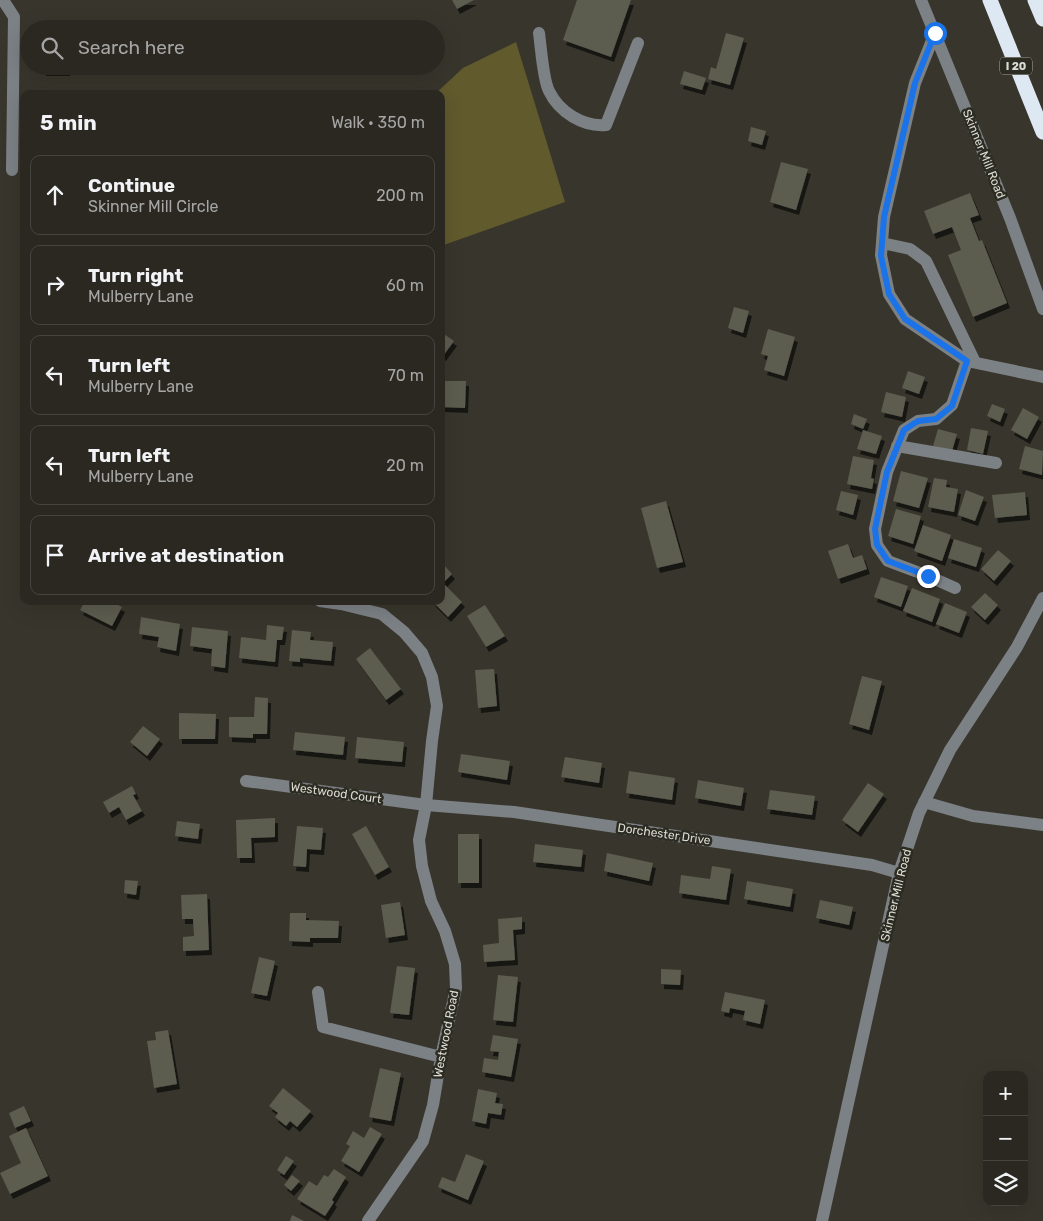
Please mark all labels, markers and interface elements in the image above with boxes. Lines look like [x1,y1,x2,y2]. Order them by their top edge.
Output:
search box [20,20,445,75]
route start [924,22,947,45]
icon: search [38,34,66,62]
text: Search here [78,36,185,59]
road number: I 20 [1000,58,1032,74]
street label: Skinner Mill Road [960,107,1008,201]
text: 5 min [40,110,97,135]
text: Walk · 350 m [331,113,425,132]
text: Continue [88,174,175,197]
icon: ahead [41,181,69,209]
text: 200 m [376,186,424,205]
text: Skinner Mill Circle [88,197,218,216]
text: Turn right [88,264,183,287]
icon: right [41,271,69,299]
text: 60 m [386,276,424,295]
text: Mulberry Lane [88,287,194,306]
text: Turn left [88,354,170,377]
icon: left [41,361,69,389]
text: 70 m [387,366,424,385]
text: Mulberry Lane [88,377,194,396]
text: Turn left [88,444,170,467]
icon: left [41,451,69,479]
text: 20 m [386,456,424,475]
text: Mulberry Lane [88,467,194,486]
icon: arrive [41,541,69,569]
text: Arrive at destination [88,544,284,567]
route end [917,565,940,588]
street label: Westwood Court [290,780,383,806]
street label: Dorchester Drive [617,821,712,848]
street label: Skinner Mill Road [878,847,914,943]
street label: Westwood Road [431,989,461,1079]
map controls [983,1071,1028,1206]
button: + [983,1071,1028,1116]
button: − [983,1116,1028,1161]
button: layers [983,1161,1028,1206]

